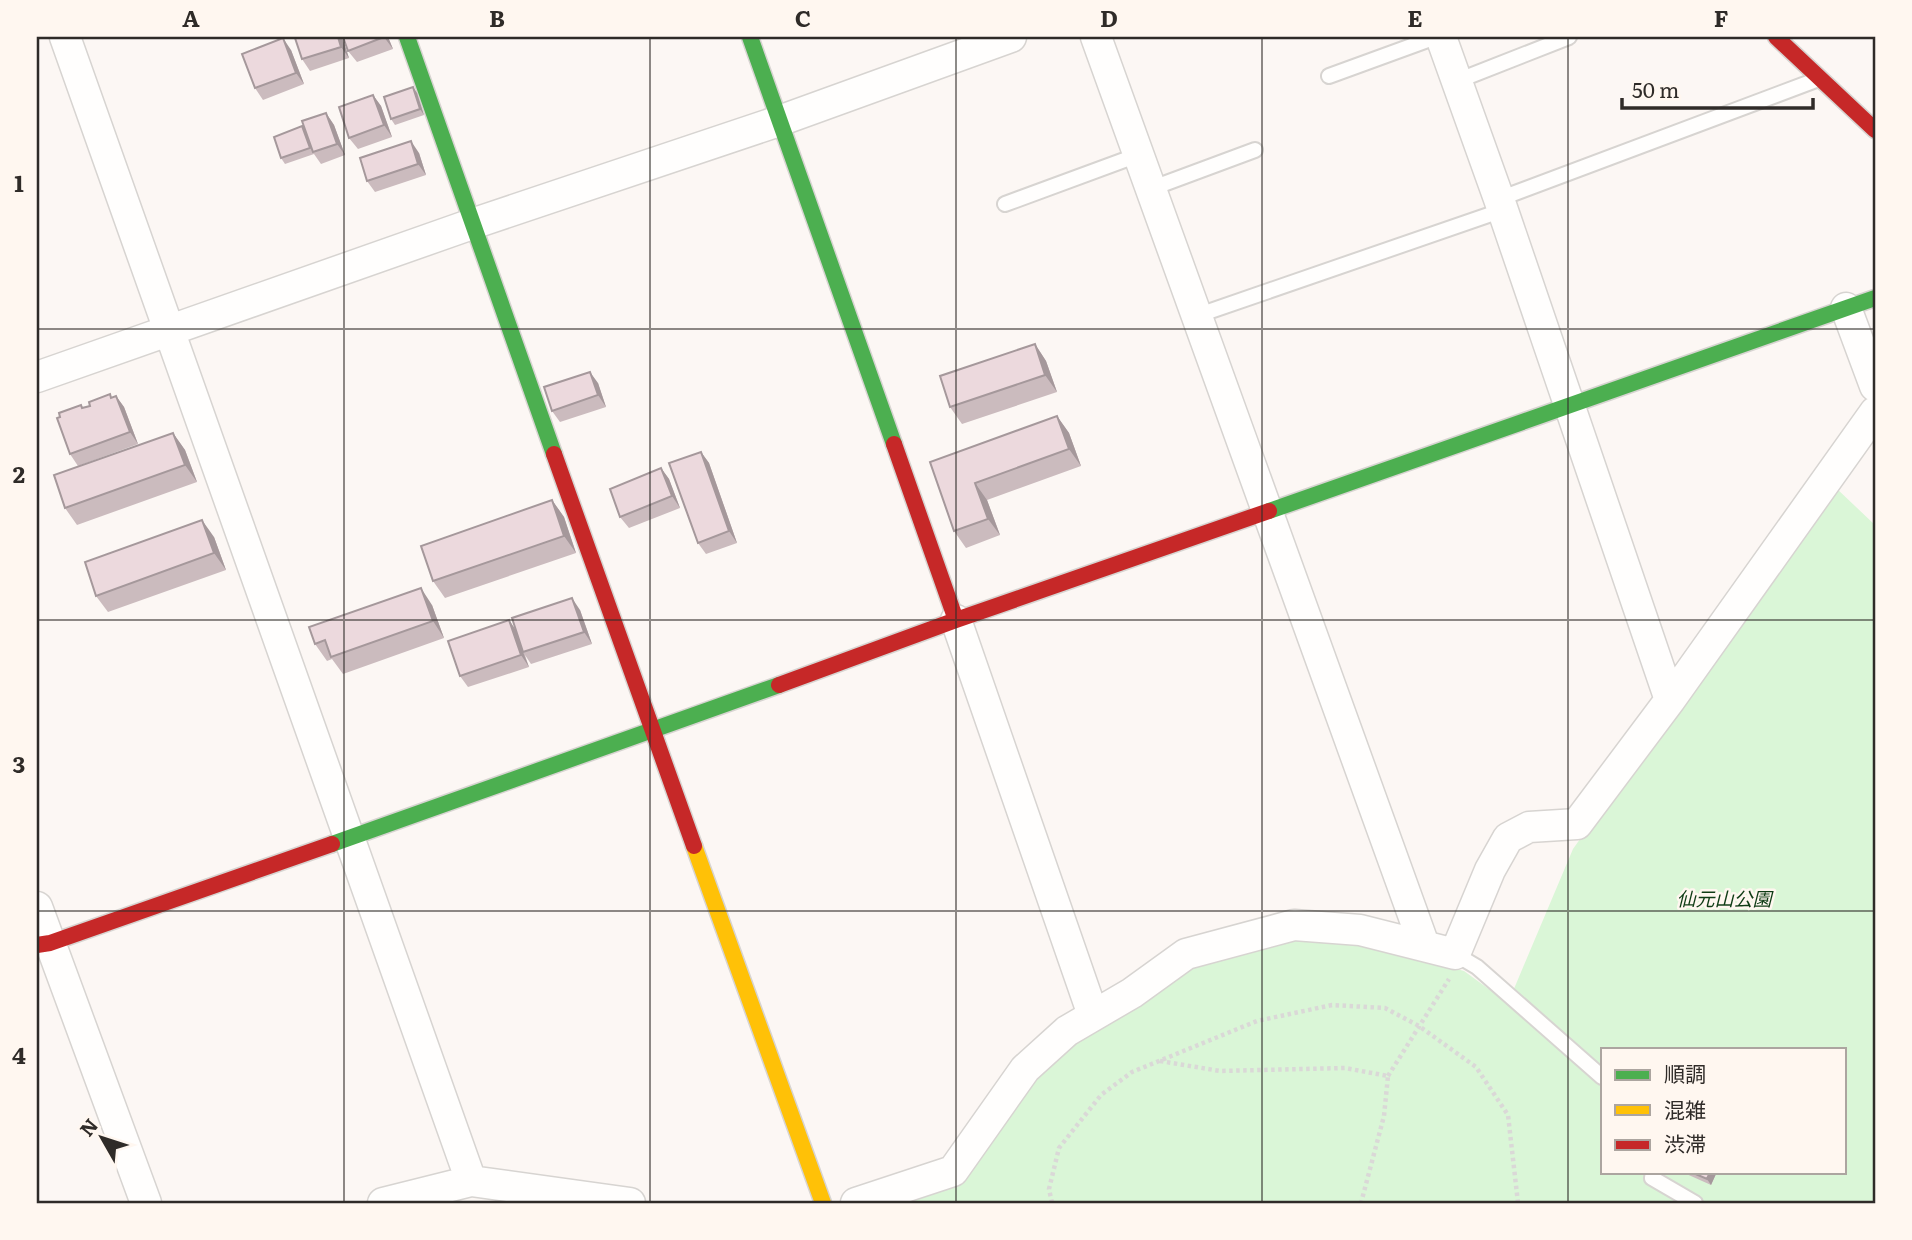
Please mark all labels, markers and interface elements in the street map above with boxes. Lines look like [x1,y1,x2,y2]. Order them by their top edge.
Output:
text: A [182,0,200,34]
text: B [489,0,505,34]
text: C [795,0,811,34]
text: D [1100,0,1118,34]
text: E [1407,0,1423,34]
text: F [1714,0,1729,34]
scale bar [1622,66,1812,110]
text: 50 m [1632,73,1679,104]
text: 1 [14,165,24,199]
text: 2 [13,456,25,490]
text: 3 [13,746,25,780]
park label: 仙元山公園 [1676,884,1774,912]
text: 4 [12,1037,26,1071]
legend [1601,1048,1846,1174]
text: 順調 [1664,1057,1706,1088]
text: 混雑 [1664,1093,1706,1124]
north arrow [66,1104,136,1174]
text: N [72,1112,104,1142]
text: 渋滞 [1664,1127,1706,1158]

